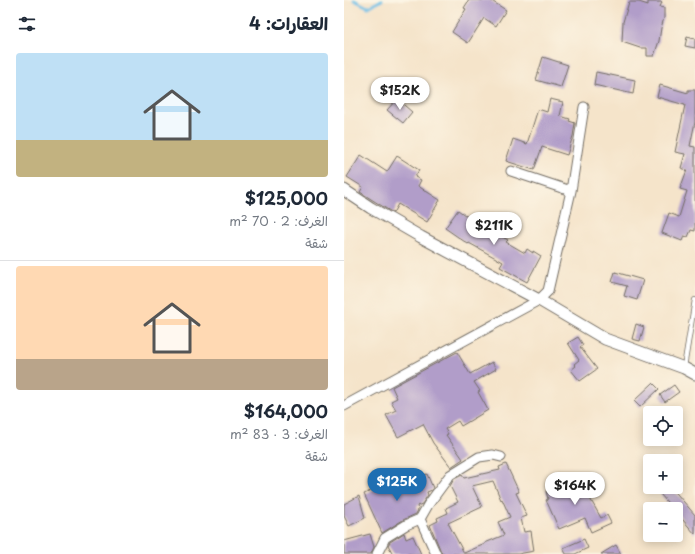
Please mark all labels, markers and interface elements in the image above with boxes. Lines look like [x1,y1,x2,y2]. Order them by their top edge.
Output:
text: العقارات: 4 [249,10,328,36]
icon: filters [16,13,38,35]
pin: $152K [372,77,428,111]
icon: home [136,79,208,151]
text: $152K [380,80,420,99]
text: $125,000 [245,185,328,211]
text: الغرف: 2 · 70 m² [229,211,328,230]
pin: $211K [466,212,522,246]
text: $211K [475,215,513,234]
text: شقة [305,233,328,252]
icon: home [136,292,208,364]
text: $164,000 [244,398,328,424]
map controls [643,406,683,542]
button: locate [643,406,683,446]
text: الغرف: 3 · 83 m² [230,424,328,443]
text: شقة [305,446,328,465]
button: + [643,454,683,494]
pin: $125K [369,468,425,502]
text: $125K [377,471,417,490]
pin: $164K [547,472,603,506]
text: $164K [554,475,596,494]
button: − [643,502,683,542]

